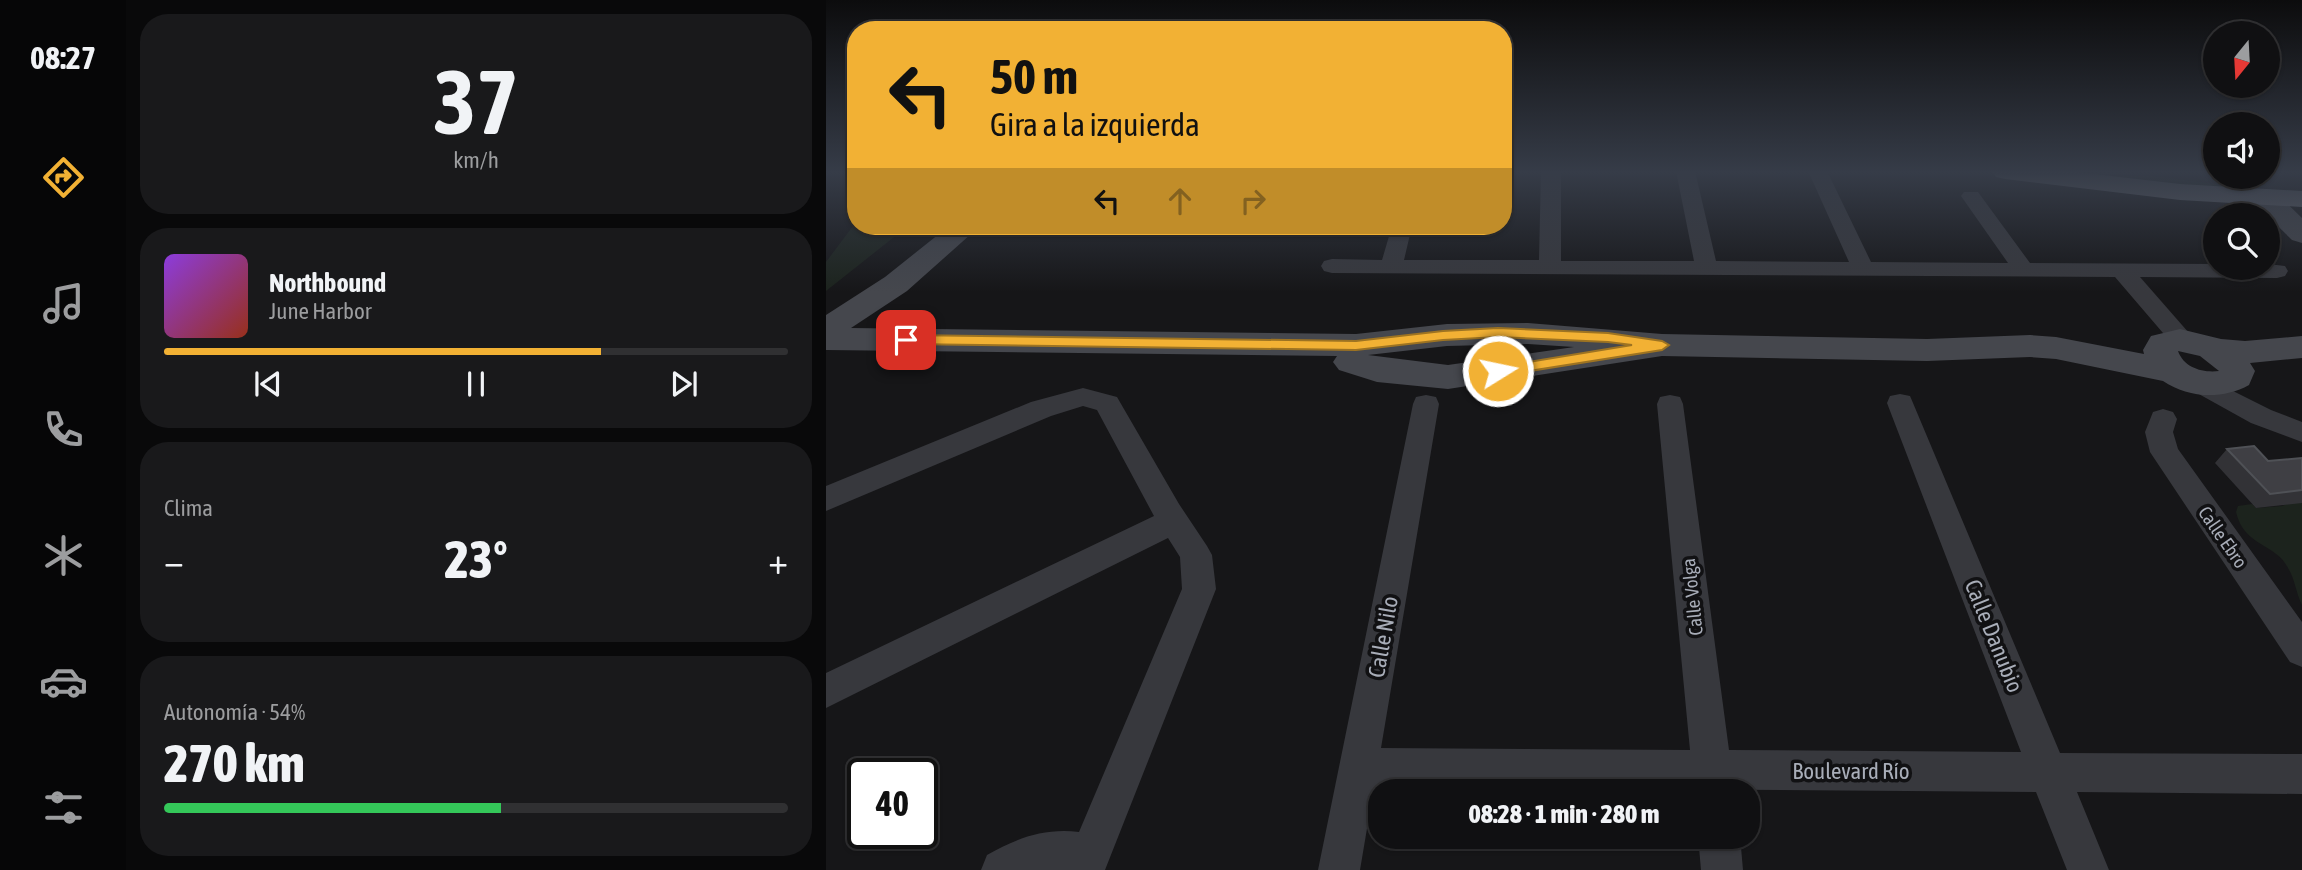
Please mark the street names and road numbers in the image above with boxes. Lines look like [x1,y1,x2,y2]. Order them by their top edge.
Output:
street label: Calle Ebro [2194,502,2252,572]
street label: Calle Volga [1677,557,1707,637]
street label: Calle Danubio [1960,576,2028,696]
street label: Calle Nilo [1363,594,1403,680]
street label: Boulevard Río [1792,758,1910,784]

